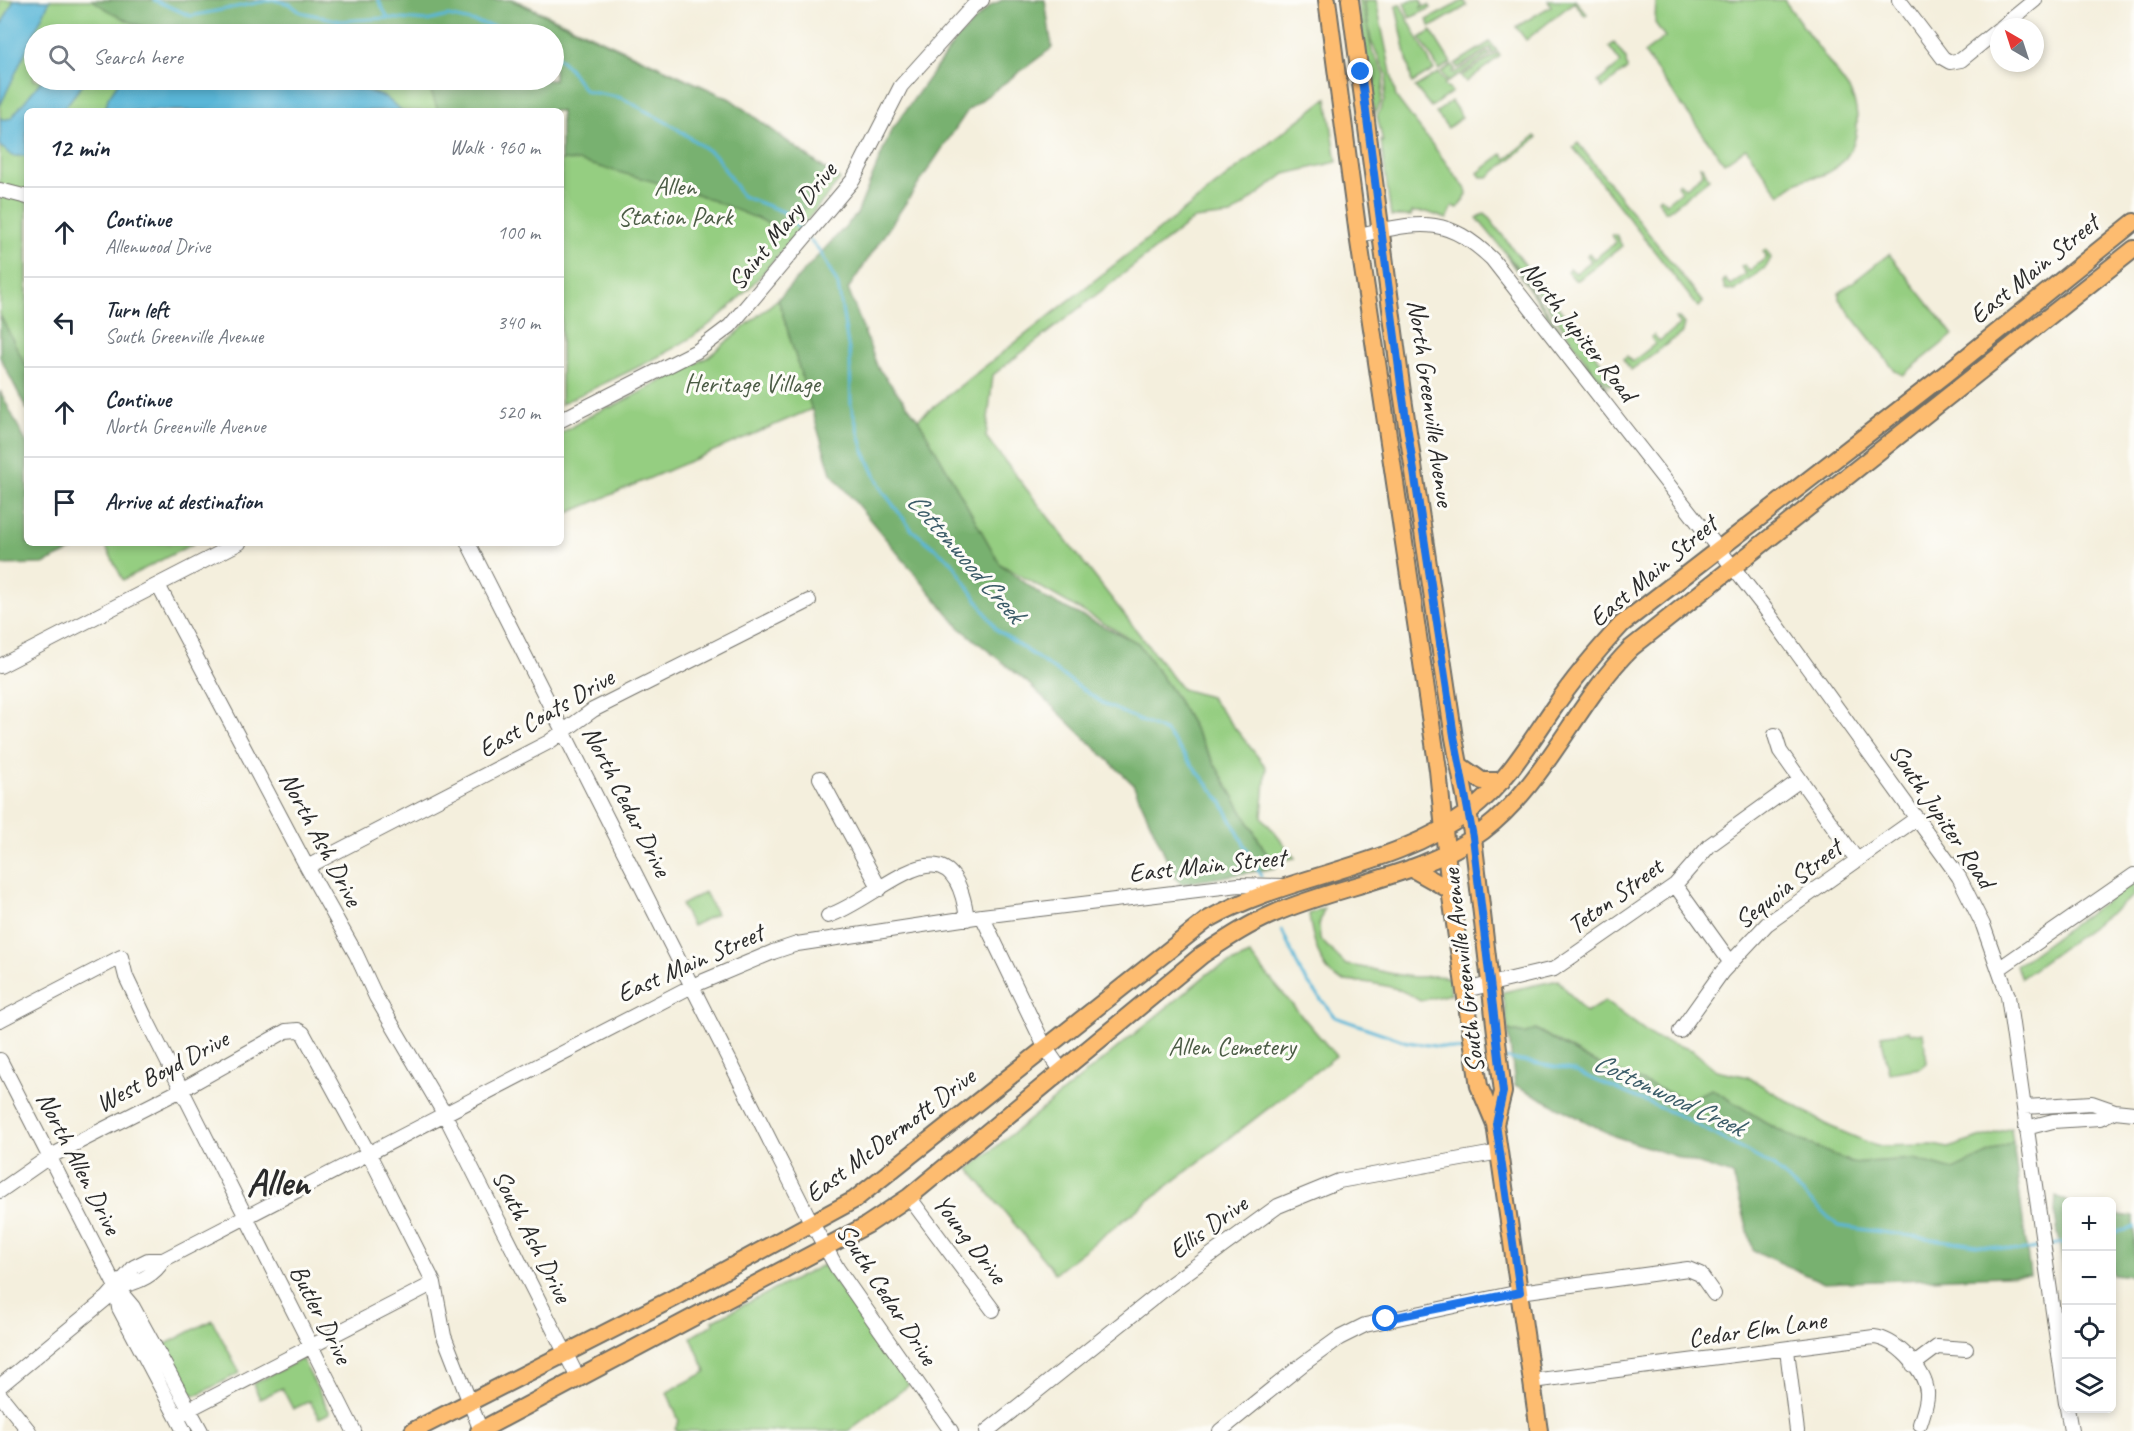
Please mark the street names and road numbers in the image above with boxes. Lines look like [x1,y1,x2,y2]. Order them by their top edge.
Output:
street label: Saint Mary Drive [720,154,845,297]
street label: East Main Street [1963,205,2108,331]
street label: North Jupiter Road [1514,254,1647,411]
street label: North Greenville Avenue [1400,297,1462,511]
street label: East Main Street [1582,506,1726,634]
street label: East Coats Drive [472,660,621,765]
street label: North Cedar Drive [575,720,680,883]
street label: South Jupiter Road [1882,737,2005,898]
street label: North Ash Drive [272,766,371,913]
street label: Sequoia Street [1728,830,1851,936]
street label: East Main Street [1127,840,1290,890]
street label: Teton Street [1561,849,1671,942]
street label: South Greenville Avenue [1434,865,1492,1075]
street label: East Main Street [612,915,772,1010]
street label: West Boyd Drive [90,1021,236,1120]
street label: East McDermott Drive [798,1059,984,1210]
street label: North Allen Drive [29,1086,130,1241]
street label: South Ash Drive [485,1164,580,1309]
street label: Ellis Drive [1162,1187,1255,1267]
street label: Young Drive [926,1188,1016,1292]
street label: South Cedar Drive [829,1217,946,1372]
street label: Butler Drive [282,1259,361,1371]
street label: Cedar Elm Lane [1686,1303,1829,1355]

